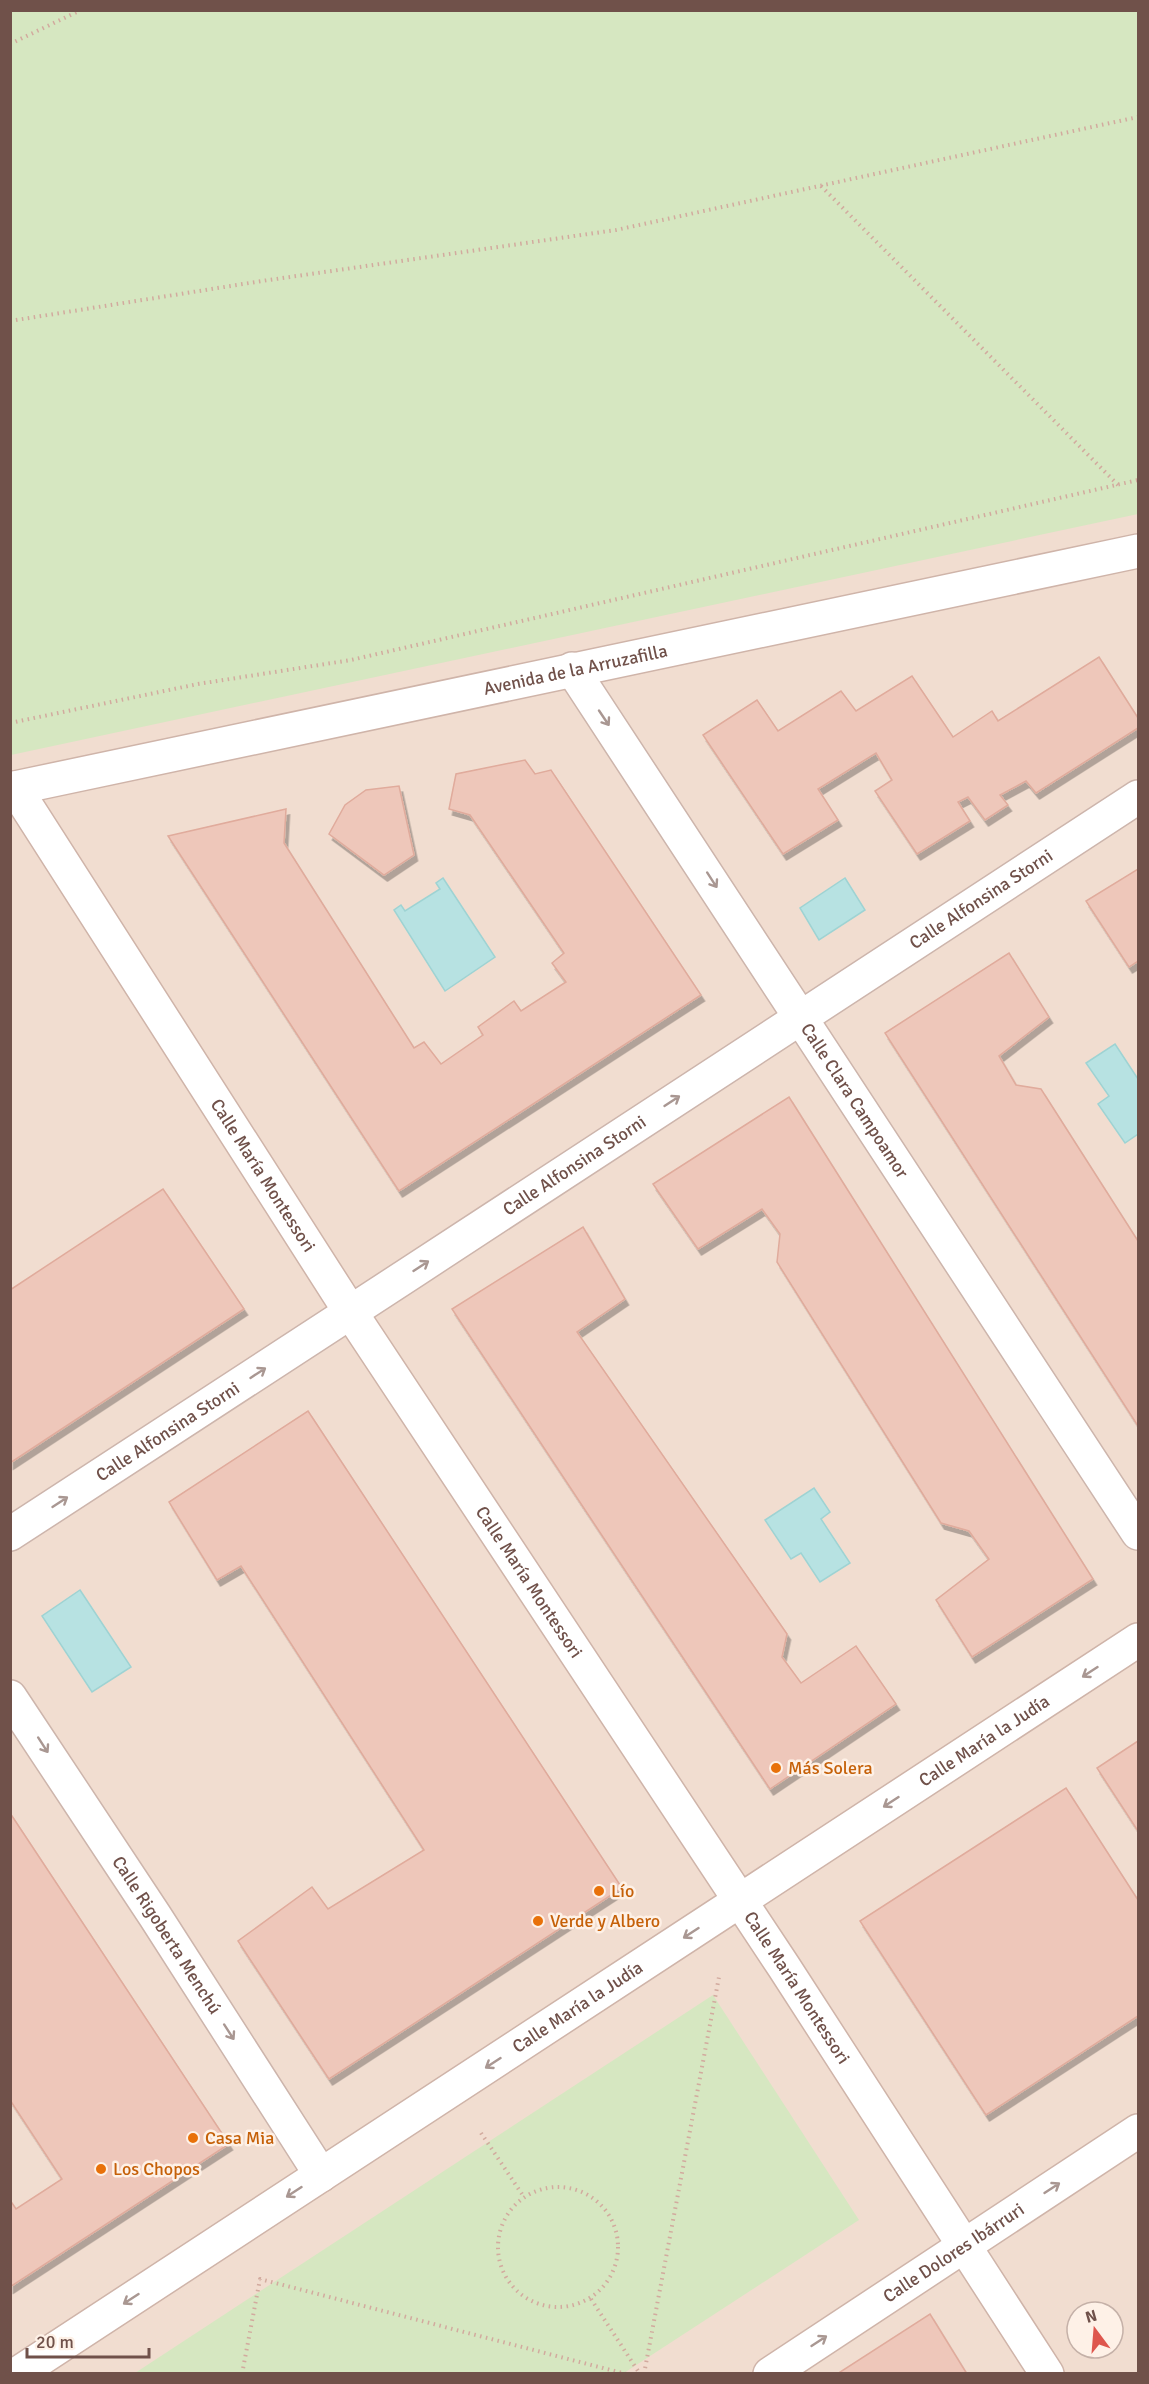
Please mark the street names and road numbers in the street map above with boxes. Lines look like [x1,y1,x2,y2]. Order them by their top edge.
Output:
street label: Avenida de la Arruzafilla [482,640,669,700]
street label: Calle Alfonsina Storni [905,844,1057,954]
street label: Calle Clara Campoamor [796,1019,914,1183]
street label: Calle María Montessori [206,1095,320,1256]
street label: Calle Alfonsina Storni [499,1111,650,1220]
street label: Calle Alfonsina Storni [92,1377,244,1486]
street label: Calle María Montessori [471,1502,587,1662]
street label: Calle María la Judía [915,1690,1054,1791]
street label: Calle Rigoberta Menchú [107,1852,226,2018]
street label: Calle María Montessori [739,1907,855,2068]
street label: Calle María la Judía [508,1956,647,2058]
street label: Calle Dolores Ibárruri [879,2198,1028,2307]

